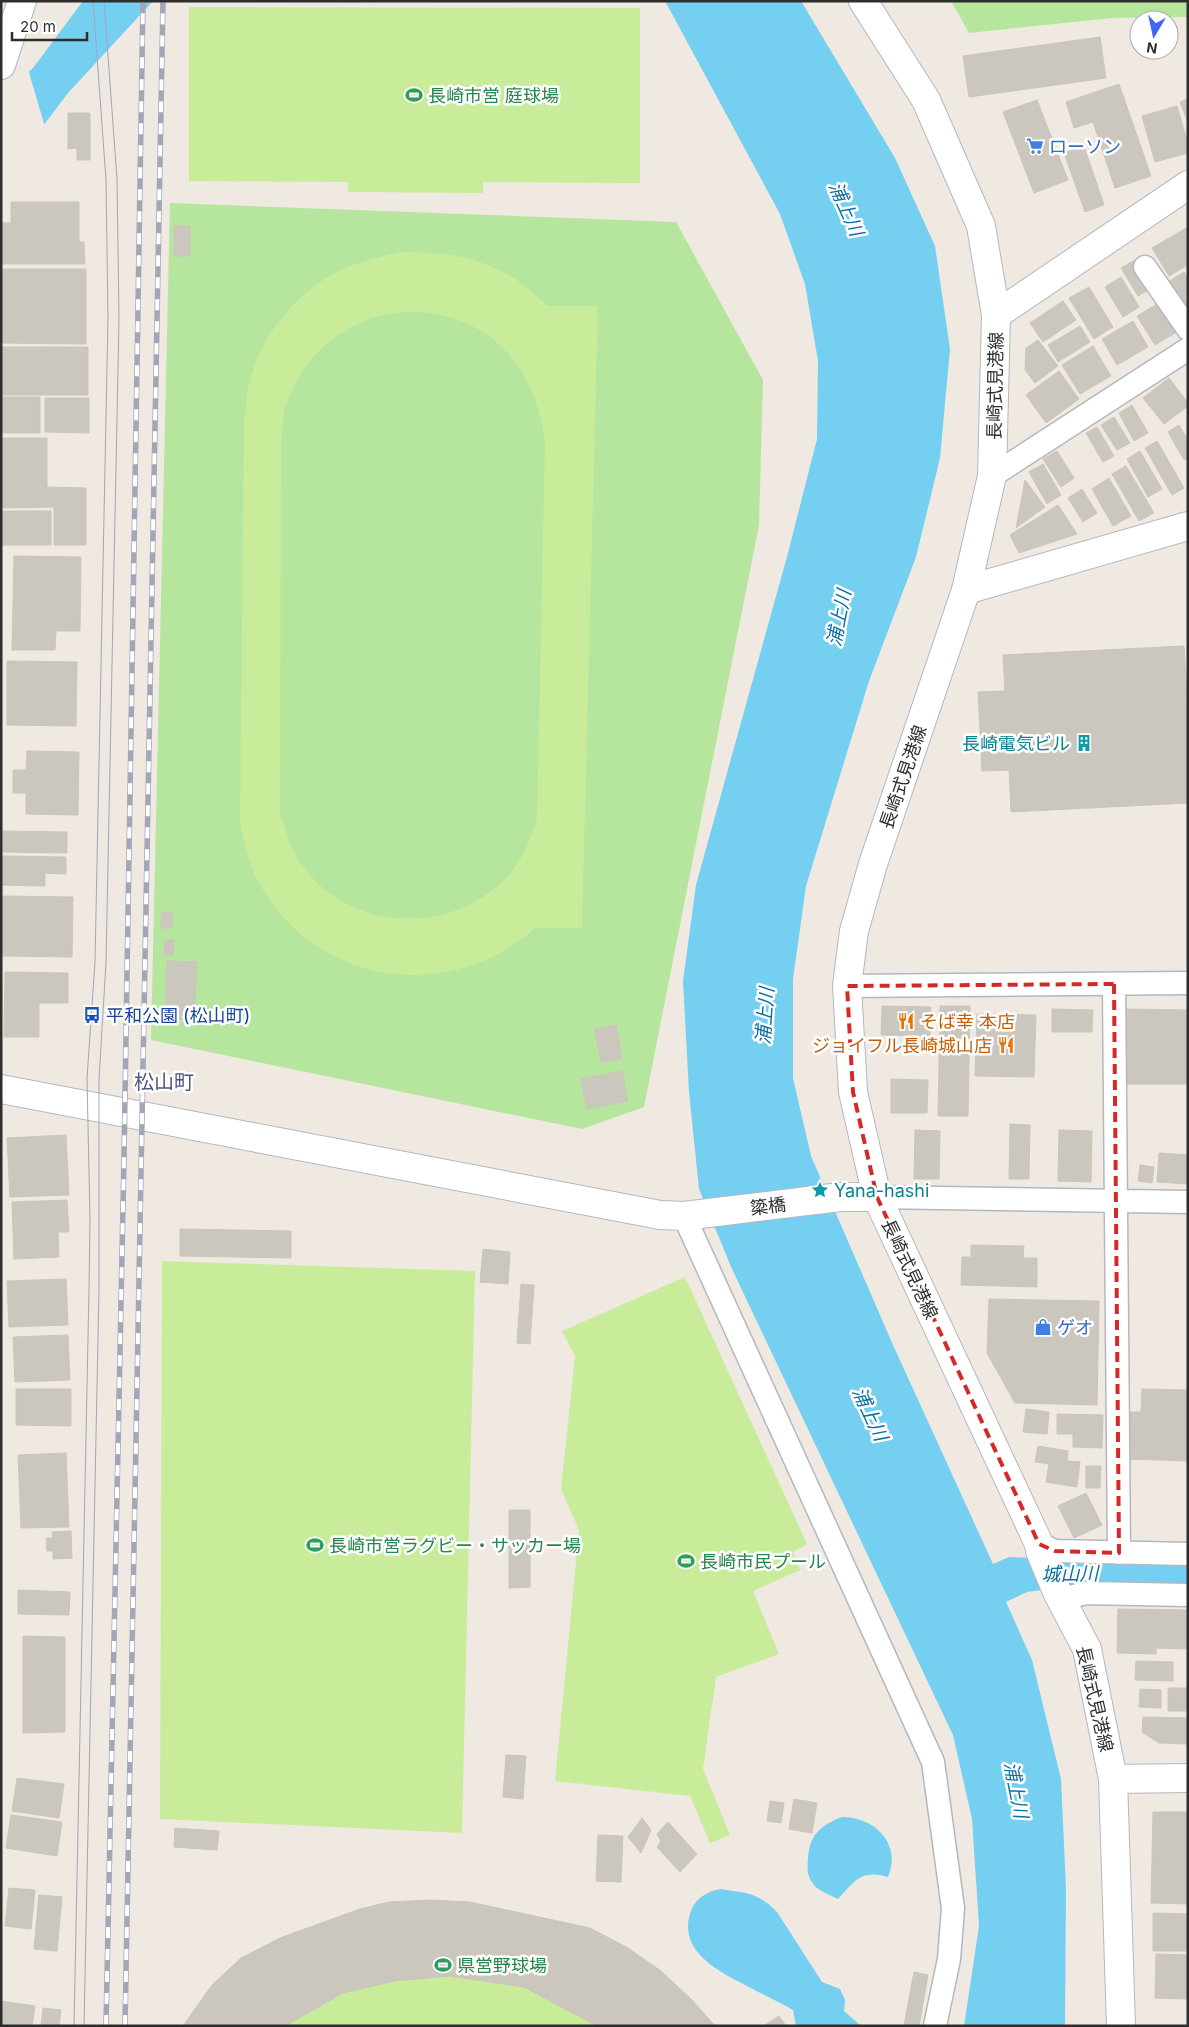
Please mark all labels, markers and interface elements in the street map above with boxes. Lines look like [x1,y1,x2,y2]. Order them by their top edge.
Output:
scale bar [12,10,88,42]
north arrow [1129,10,1179,60]
text: 20 m [20,17,56,36]
text: N [1145,39,1158,58]
sports icon: 長崎市営 庭球場 [404,85,424,105]
place label: 長崎市営 庭球場 [428,85,559,106]
supermarket icon: ローソン [1025,136,1045,156]
place label: ローソン [1049,136,1121,157]
water label: 浦上川 [824,178,869,242]
street label: 長崎式見港線 [984,332,1006,440]
water label: 浦上川 [822,586,856,648]
street label: 長崎式見港線 [875,723,931,831]
place label: 長崎電気ビル [962,733,1070,754]
building icon: 長崎電気ビル [1074,733,1094,753]
water label: 浦上川 [752,985,779,1045]
bus stop icon: 平和公園 (松山町) [82,1005,102,1025]
place label: 平和公園 (松山町) [106,1005,250,1026]
restaurant icon: そば幸 本店 [896,1011,916,1031]
place label: そば幸 本店 [920,1011,1015,1032]
place label: ジョイフル長崎城山店 [812,1035,992,1056]
restaurant icon: ジョイフル長崎城山店 [996,1035,1016,1055]
district label: 松山町 [134,1070,194,1094]
place icon: Yana-hashi [810,1180,830,1200]
place label: Yana-hashi [834,1180,929,1201]
street label: 簗橋 [749,1193,787,1219]
street label: 長崎式見港線 [878,1216,942,1322]
shop icon: ゲオ [1033,1317,1053,1337]
place label: ゲオ [1057,1317,1093,1338]
water label: 浦上川 [848,1383,893,1446]
sports icon: 長崎市営ラグビー・サッカー場 [305,1535,325,1555]
place label: 長崎市営ラグビー・サッカー場 [329,1535,581,1556]
sports icon: 長崎市民プール [676,1551,696,1571]
place label: 長崎市民プール [700,1551,826,1572]
water label: 城山川 [1041,1562,1101,1586]
street label: 長崎式見港線 [1073,1644,1117,1754]
water label: 浦上川 [999,1760,1033,1822]
sports icon: 県営野球場 [433,1955,453,1975]
place label: 県営野球場 [457,1955,547,1976]

